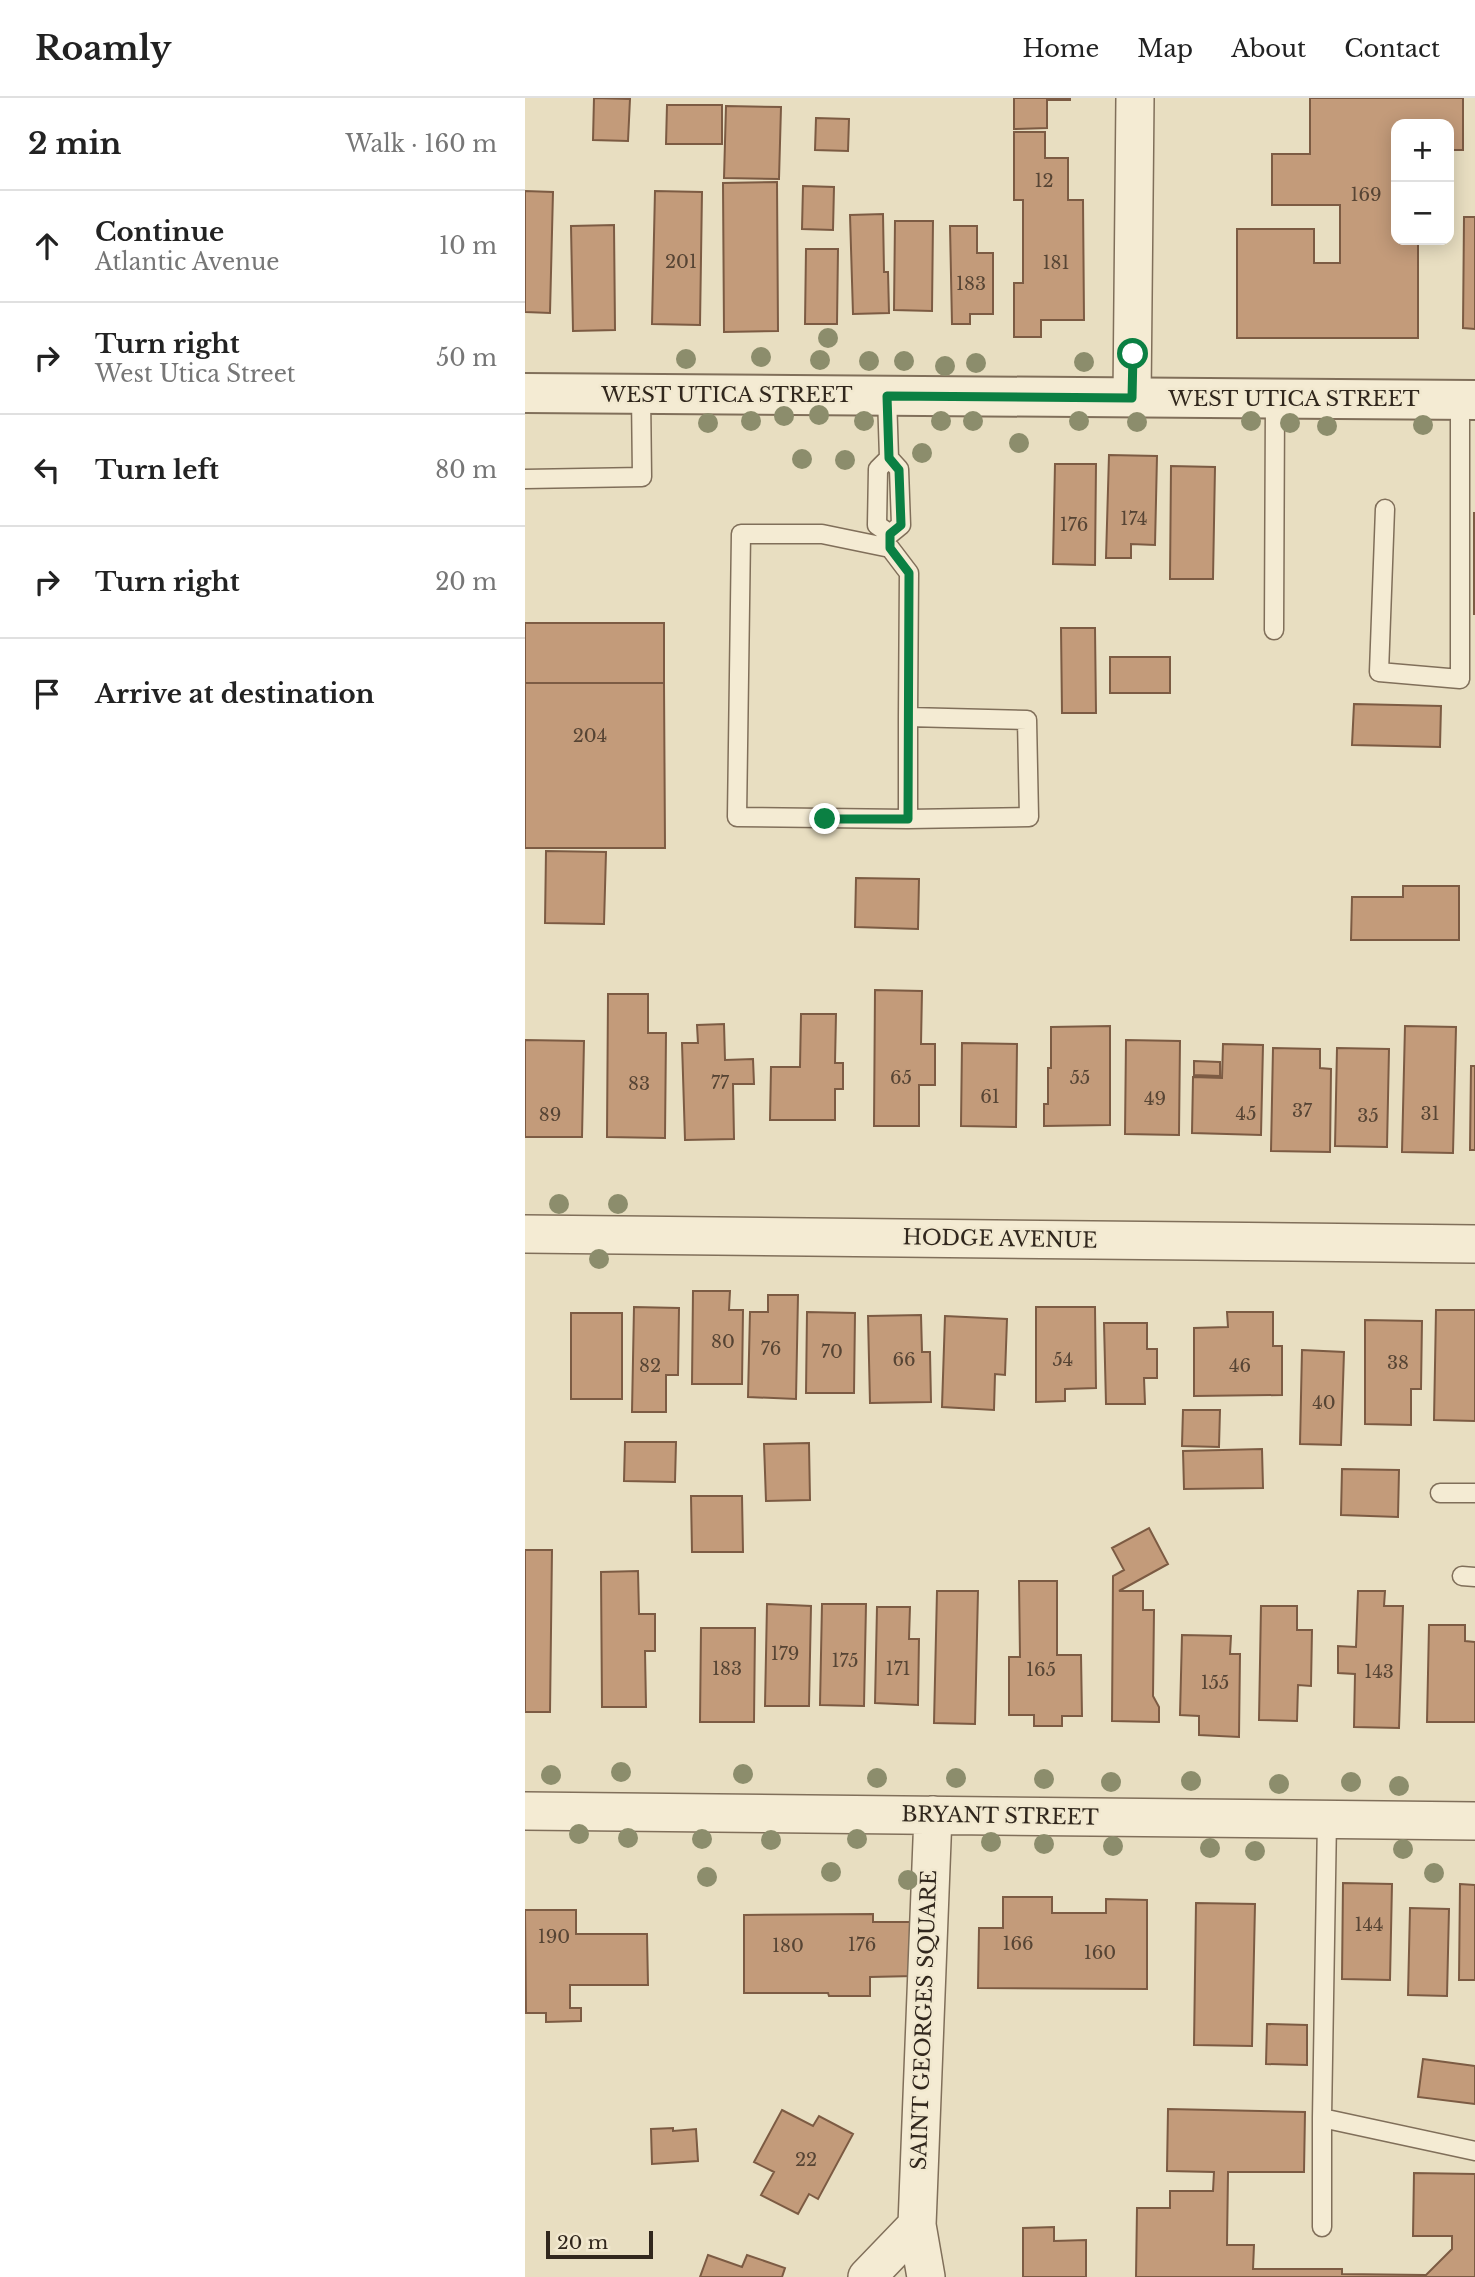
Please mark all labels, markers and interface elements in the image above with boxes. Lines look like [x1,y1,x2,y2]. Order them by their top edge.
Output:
text: Roamly [35,28,171,69]
text: Home [1023,34,1099,63]
text: Map [1137,34,1193,63]
text: About [1231,34,1306,63]
text: Contact [1344,34,1440,63]
map controls [1391,119,1454,245]
button: + [1391,119,1454,182]
text: 2 min [28,125,121,162]
text: Walk · 160 m [345,130,497,158]
house number: 12 [1034,170,1054,192]
button: − [1391,182,1454,245]
house number: 169 [1350,184,1382,206]
text: Continue [95,216,224,248]
icon: ahead [28,227,66,265]
text: 10 m [439,232,497,260]
text: Atlantic Avenue [95,248,280,276]
house number: 201 [665,251,697,273]
house number: 181 [1043,252,1069,274]
house number: 183 [956,273,986,295]
text: Turn right [95,328,240,360]
route start [1117,338,1148,369]
icon: right [28,339,66,377]
text: 50 m [436,344,497,372]
text: West Utica Street [95,360,296,388]
street label: WEST UTICA STREET [600,382,853,408]
street label: WEST UTICA STREET [1167,386,1420,412]
icon: left [28,451,66,489]
text: Turn left [95,454,219,486]
text: 80 m [435,456,497,484]
house number: 174 [1120,508,1148,530]
house number: 176 [1060,514,1088,536]
icon: right [28,563,66,601]
text: Turn right [95,566,240,598]
text: 20 m [435,568,497,596]
icon: arrive [28,675,66,713]
text: Arrive at destination [95,678,375,710]
house number: 204 [573,725,607,747]
route end [809,803,840,834]
house number: 65 [890,1067,912,1089]
house number: 55 [1070,1067,1090,1089]
house number: 77 [711,1072,730,1094]
house number: 83 [628,1073,650,1095]
house number: 61 [980,1086,1000,1108]
house number: 49 [1144,1088,1166,1110]
house number: 37 [1292,1100,1313,1122]
house number: 45 [1236,1103,1256,1125]
house number: 31 [1420,1103,1440,1125]
house number: 89 [539,1104,561,1126]
house number: 35 [1357,1105,1379,1127]
street label: HODGE AVENUE [902,1224,1098,1254]
house number: 80 [711,1331,735,1353]
house number: 76 [761,1338,781,1360]
house number: 70 [821,1341,843,1363]
house number: 66 [892,1349,916,1371]
house number: 54 [1053,1349,1073,1371]
house number: 38 [1387,1352,1409,1374]
house number: 82 [639,1355,661,1377]
house number: 46 [1229,1355,1251,1377]
house number: 40 [1312,1392,1336,1414]
house number: 179 [771,1643,799,1665]
house number: 175 [831,1650,859,1672]
house number: 183 [712,1658,742,1680]
house number: 171 [885,1658,911,1680]
house number: 165 [1026,1659,1056,1681]
house number: 143 [1364,1661,1394,1683]
house number: 155 [1201,1672,1229,1694]
street label: BRYANT STREET [901,1801,1099,1831]
street label: SAINT GEORGES SQUARE [906,1869,942,2171]
house number: 144 [1354,1914,1384,1936]
house number: 190 [538,1926,570,1948]
house number: 166 [1002,1933,1034,1955]
house number: 176 [848,1934,876,1956]
house number: 180 [772,1935,804,1957]
house number: 160 [1084,1942,1116,1964]
house number: 22 [795,2149,817,2171]
scale bar [546,2228,653,2260]
text: 20 m [557,2231,608,2254]

